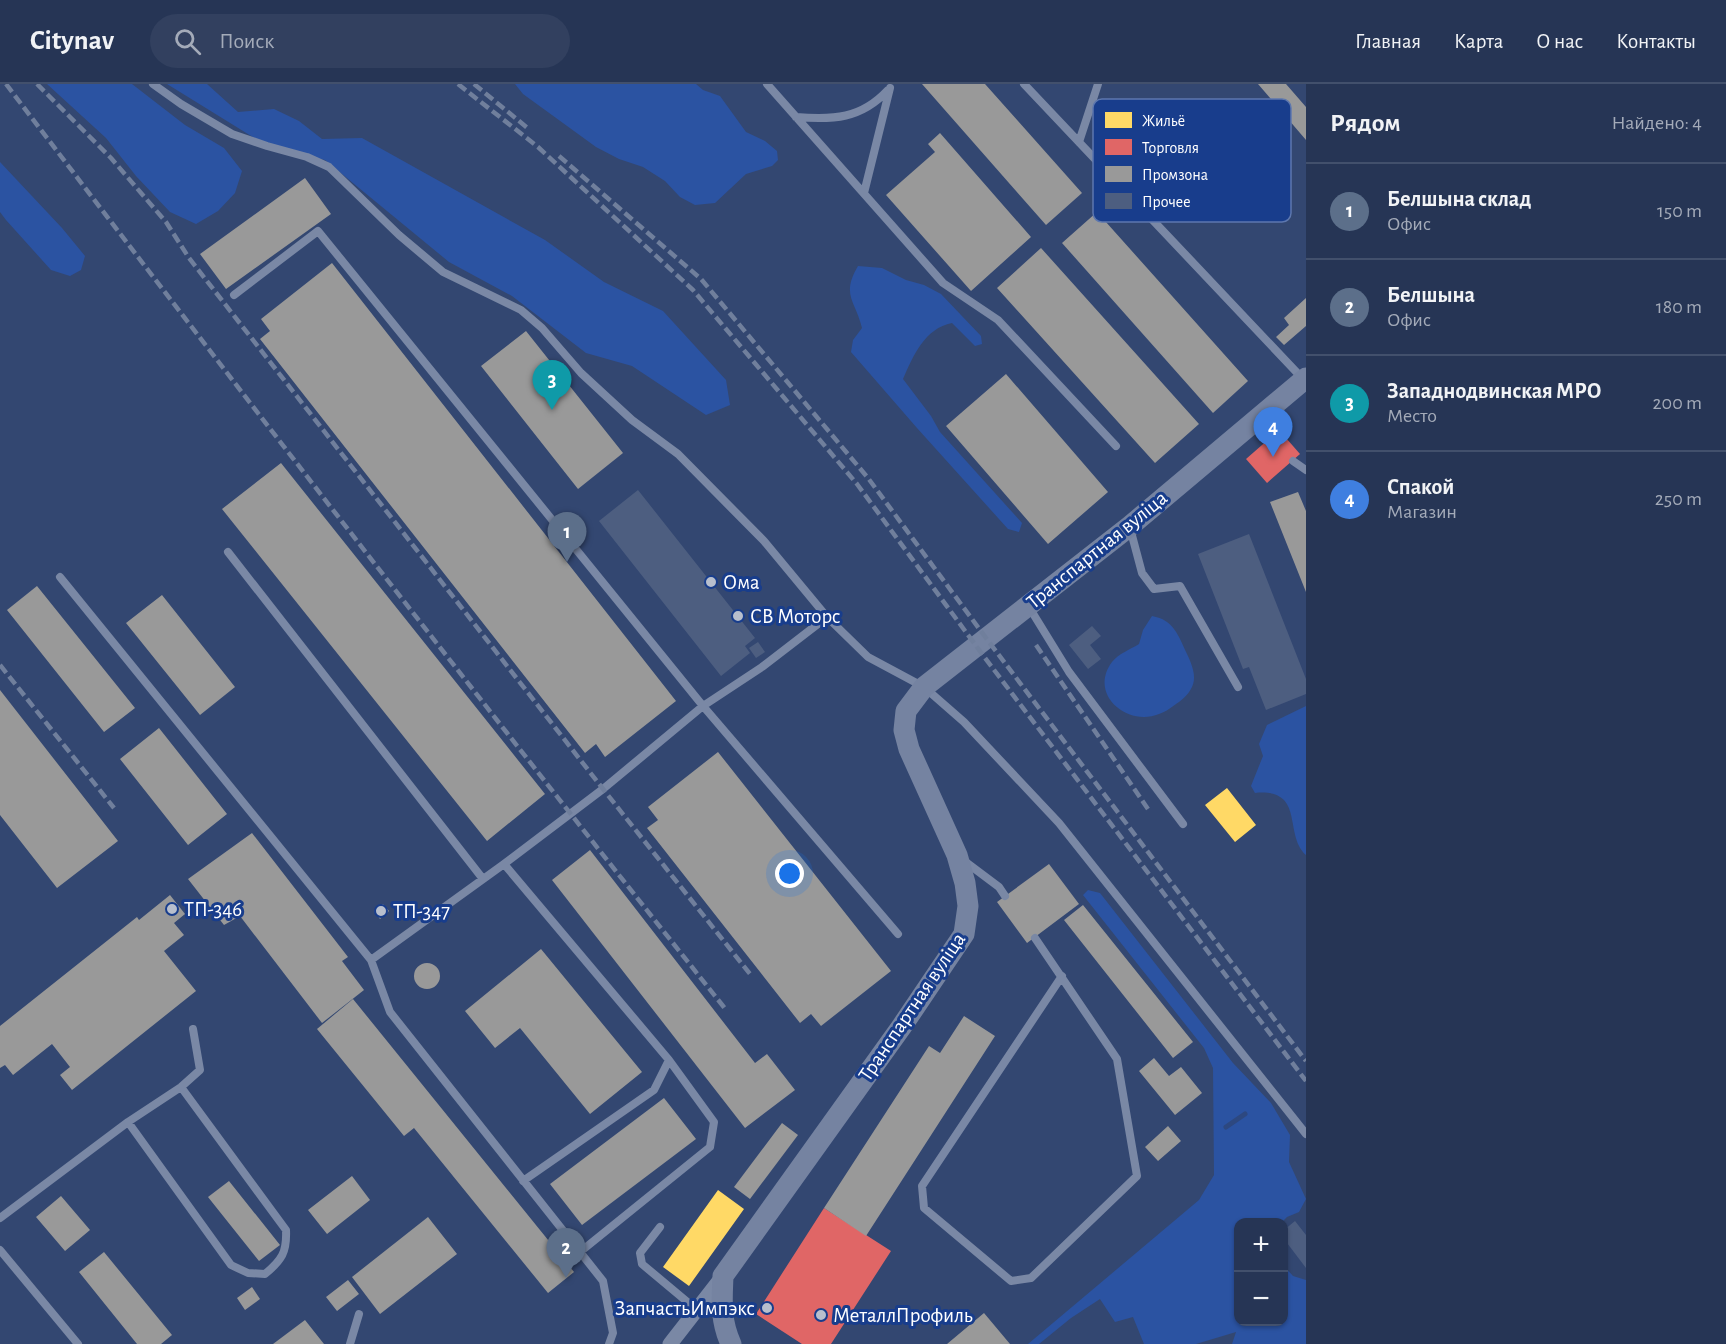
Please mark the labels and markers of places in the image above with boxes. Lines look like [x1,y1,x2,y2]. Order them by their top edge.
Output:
pin: 3 [532,360,572,410]
pin: 4 [1254,408,1292,457]
pin: 1 [548,512,586,562]
place label: Ома [723,572,760,593]
marker: Ома [704,575,718,589]
place label: СВ Моторс [750,606,841,627]
marker: СВ Моторс [731,609,745,623]
place label: ТП-346 [184,899,242,920]
place label: ТП-347 [393,901,450,922]
marker: ТП-346 [165,902,179,916]
marker: ТП-347 [374,904,388,918]
pin: 2 [546,1228,586,1278]
place label: ЗапчастьИмпэкс [615,1298,755,1319]
marker: ЗапчастьИмпэкс [760,1301,774,1315]
place label: МеталлПрофиль [833,1305,973,1326]
marker: МеталлПрофиль [814,1308,828,1322]

